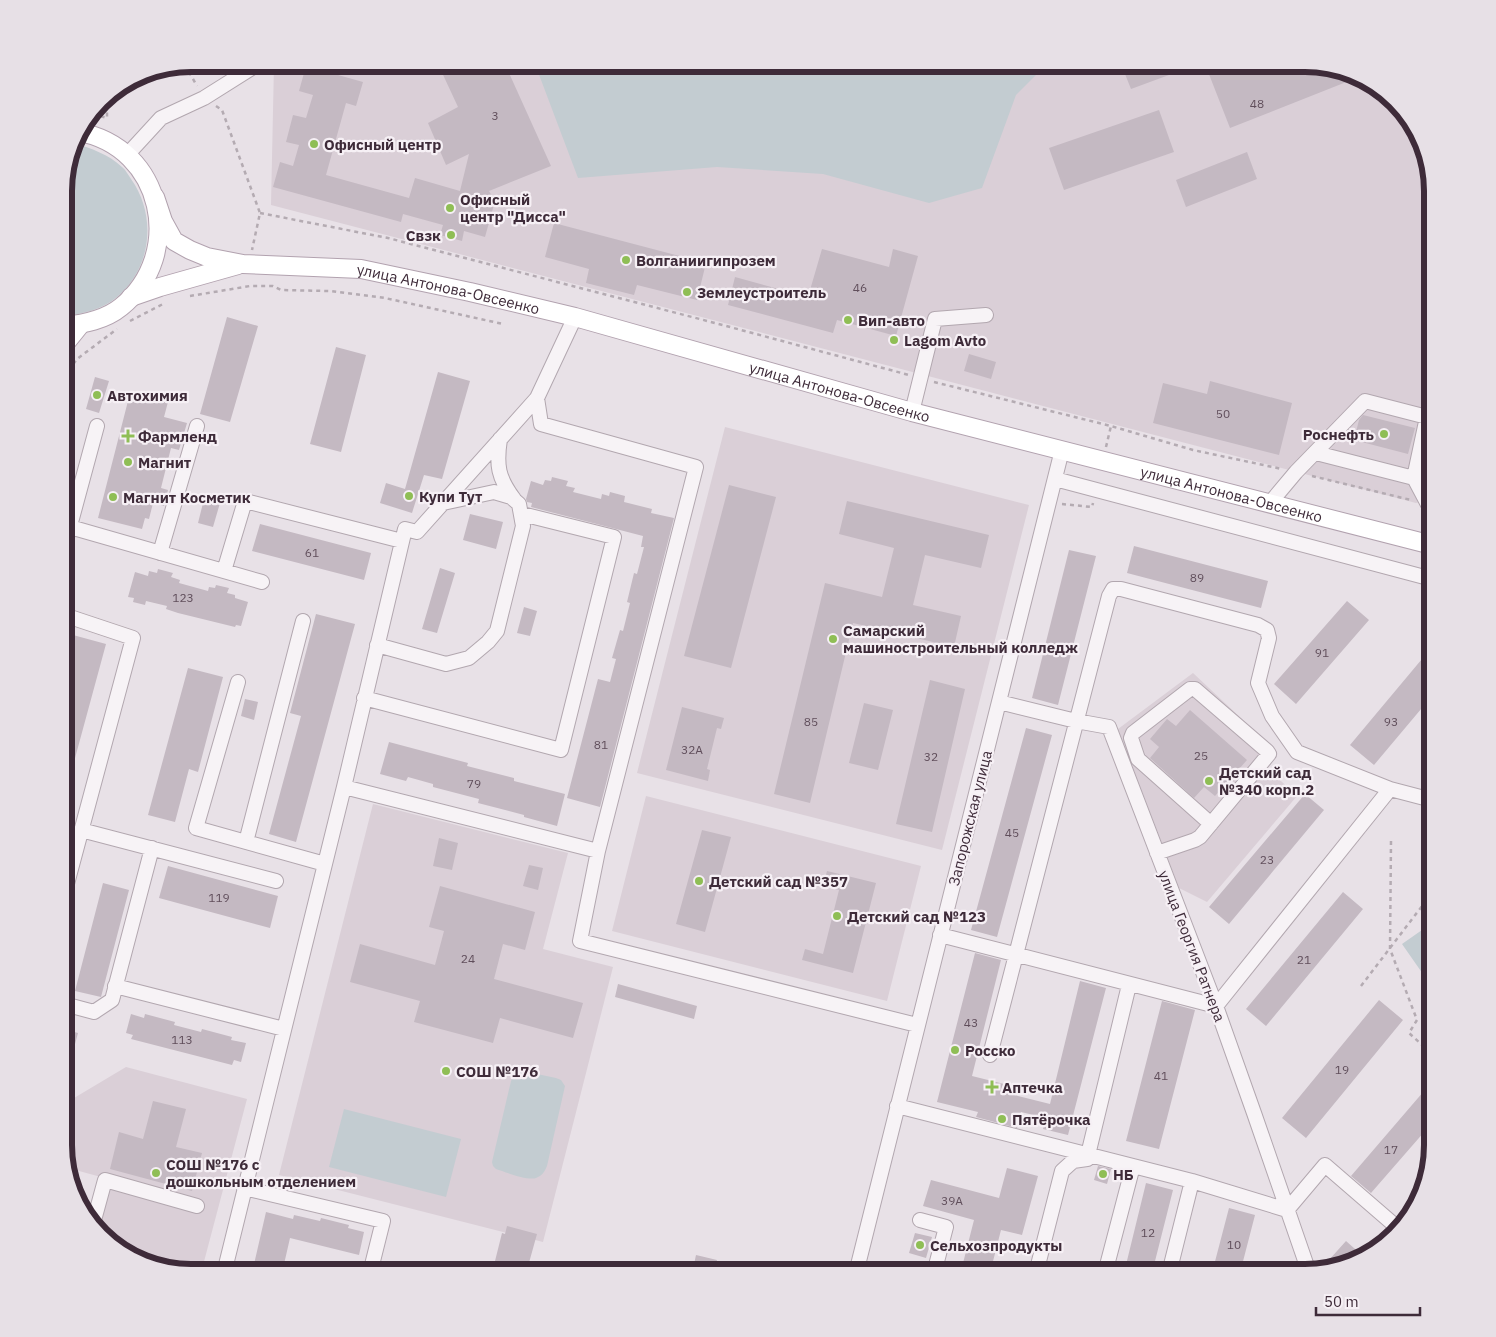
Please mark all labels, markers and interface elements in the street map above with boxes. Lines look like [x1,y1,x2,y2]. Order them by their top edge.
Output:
house number: 48 [1250,96,1264,111]
house number: 3 [491,108,499,123]
place label: Офисный центр [324,135,441,154]
marker: Офисный центр [308,138,320,150]
place label: Офисный центр "Дисса" [460,190,566,226]
marker: Офисный центр "Дисса" [444,202,456,214]
place label: Свзк [406,226,441,245]
marker: Свзк [445,229,457,241]
place label: Волганиигипрозем [636,251,776,270]
marker: Волганиигипрозем [620,254,632,266]
street label: улица Антонова-Овсеенко [357,259,542,318]
house number: 46 [853,280,867,295]
place label: Землеустроитель [697,283,827,302]
marker: Землеустроитель [681,286,693,298]
place label: Вип-авто [858,311,925,330]
marker: Вип-авто [842,314,854,326]
place label: Lagom Avto [904,331,986,350]
marker: Lagom Avto [888,334,900,346]
street label: улица Антонова-Овсеенко [747,357,932,426]
place label: Автохимия [107,386,188,405]
marker: Автохимия [91,389,103,401]
house number: 50 [1216,406,1230,421]
place label: Роснефть [1303,425,1375,444]
place label: Фармленд [138,427,217,446]
marker: Роснефть [1378,428,1390,440]
marker: Фармленд [122,430,134,442]
place label: Магнит [138,453,192,472]
marker: Магнит [122,456,134,468]
street label: улица Антонова-Овсеенко [1139,461,1324,526]
place label: Купи Тут [419,487,483,506]
place label: Магнит Косметик [123,488,251,507]
marker: Купи Тут [403,490,415,502]
marker: Магнит Косметик [107,491,119,503]
house number: 61 [305,545,319,560]
house number: 89 [1190,570,1204,585]
house number: 123 [172,590,194,605]
place label: Самарский машиностроительный колледж [843,621,1078,657]
marker: Самарский машиностроительный колледж [827,633,839,645]
house number: 91 [1315,645,1329,660]
house number: 85 [804,714,818,729]
house number: 93 [1384,714,1398,729]
house number: 81 [594,737,608,752]
house number: 32А [681,742,703,757]
street label: Запорожская улица [944,748,996,888]
house number: 25 [1194,748,1208,763]
house number: 32 [924,749,938,764]
place label: Детский сад №340 корп.2 [1219,763,1314,799]
marker: Детский сад №340 корп.2 [1203,775,1215,787]
house number: 79 [467,776,481,791]
house number: 45 [1005,825,1019,840]
house number: 23 [1260,852,1274,867]
street label: улица Георгия Ратнера [1154,868,1230,1024]
place label: Детский сад №357 [709,872,848,891]
marker: Детский сад №357 [693,875,705,887]
house number: 119 [208,890,230,905]
place label: Детский сад №123 [847,907,986,926]
marker: Детский сад №123 [831,910,843,922]
house number: 24 [461,951,475,966]
house number: 21 [1297,952,1311,967]
house number: 43 [964,1015,978,1030]
house number: 113 [171,1032,193,1047]
place label: Росско [965,1041,1016,1060]
marker: Росско [949,1044,961,1056]
place label: СОШ №176 [456,1062,538,1081]
house number: 19 [1335,1062,1349,1077]
marker: СОШ №176 [440,1065,452,1077]
house number: 41 [1154,1068,1168,1083]
place label: Аптечка [1002,1078,1063,1097]
marker: Аптечка [986,1081,998,1093]
place label: Пятёрочка [1012,1110,1091,1129]
marker: Пятёрочка [996,1113,1008,1125]
house number: 17 [1384,1142,1398,1157]
place label: СОШ №176 с дошкольным отделением [166,1155,356,1191]
place label: НБ [1113,1165,1134,1184]
marker: СОШ №176 с дошкольным отделением [150,1167,162,1179]
marker: НБ [1097,1168,1109,1180]
house number: 39А [941,1193,963,1208]
house number: 12 [1141,1225,1155,1240]
place label: Сельхозпродукты [930,1236,1062,1255]
house number: 10 [1227,1237,1241,1252]
marker: Сельхозпродукты [914,1239,926,1251]
scale bar [1316,1284,1420,1316]
text: 50 m [1324,1292,1359,1311]

